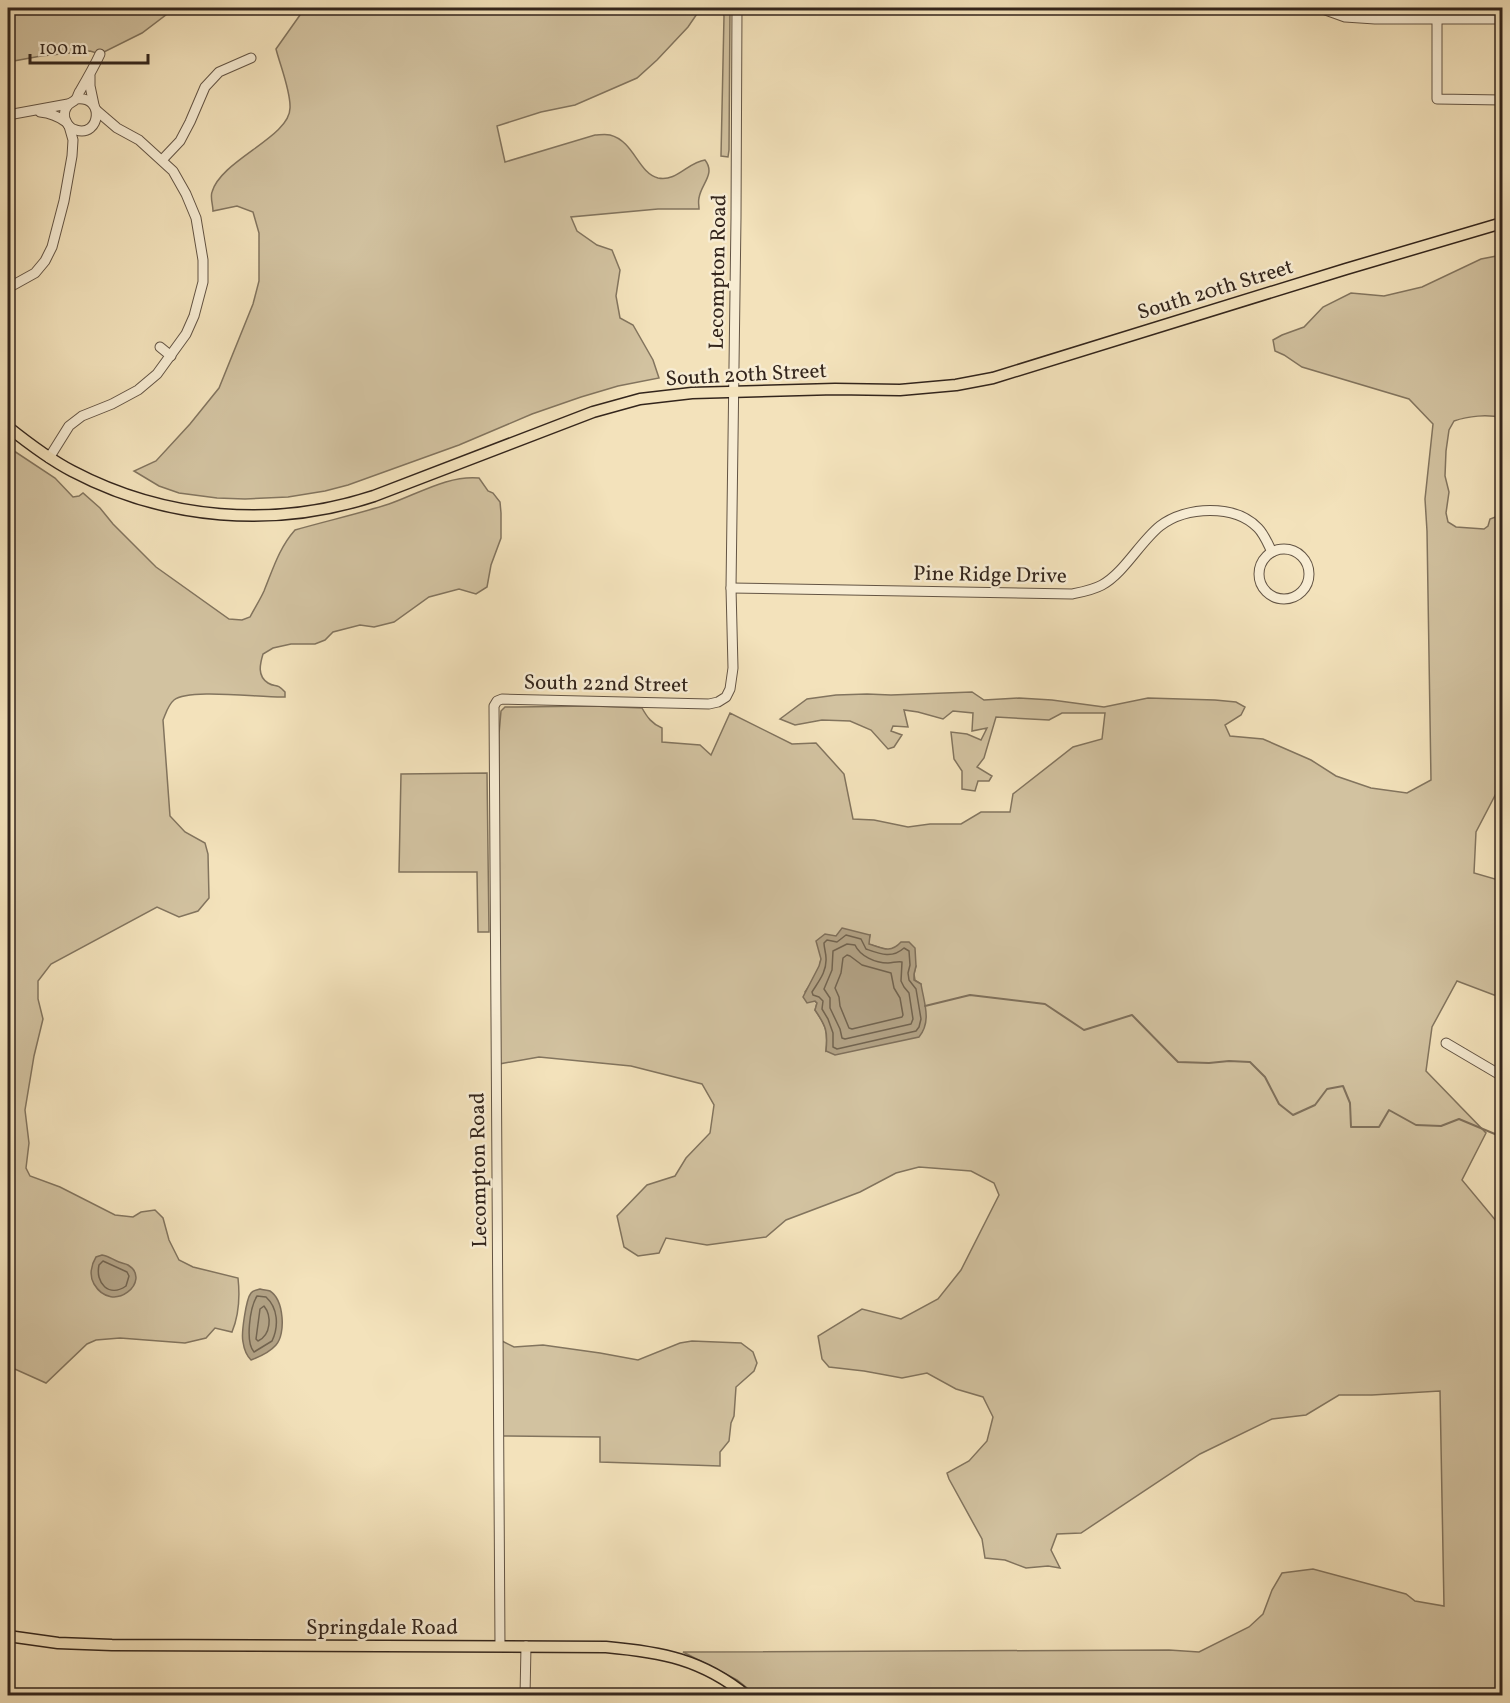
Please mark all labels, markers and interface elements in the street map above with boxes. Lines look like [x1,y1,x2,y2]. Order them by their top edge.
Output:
scale bar [30,27,148,65]
text: 100 m [39,37,88,62]
street label: Lecompton Road [703,194,734,350]
street label: South 20th Street [1134,253,1297,328]
street label: South 20th Street [665,357,827,394]
street label: Pine Ridge Drive [913,560,1067,591]
street label: South 22nd Street [523,669,689,700]
street label: Lecompton Road [464,1092,495,1248]
street label: Springdale Road [306,1614,458,1643]

